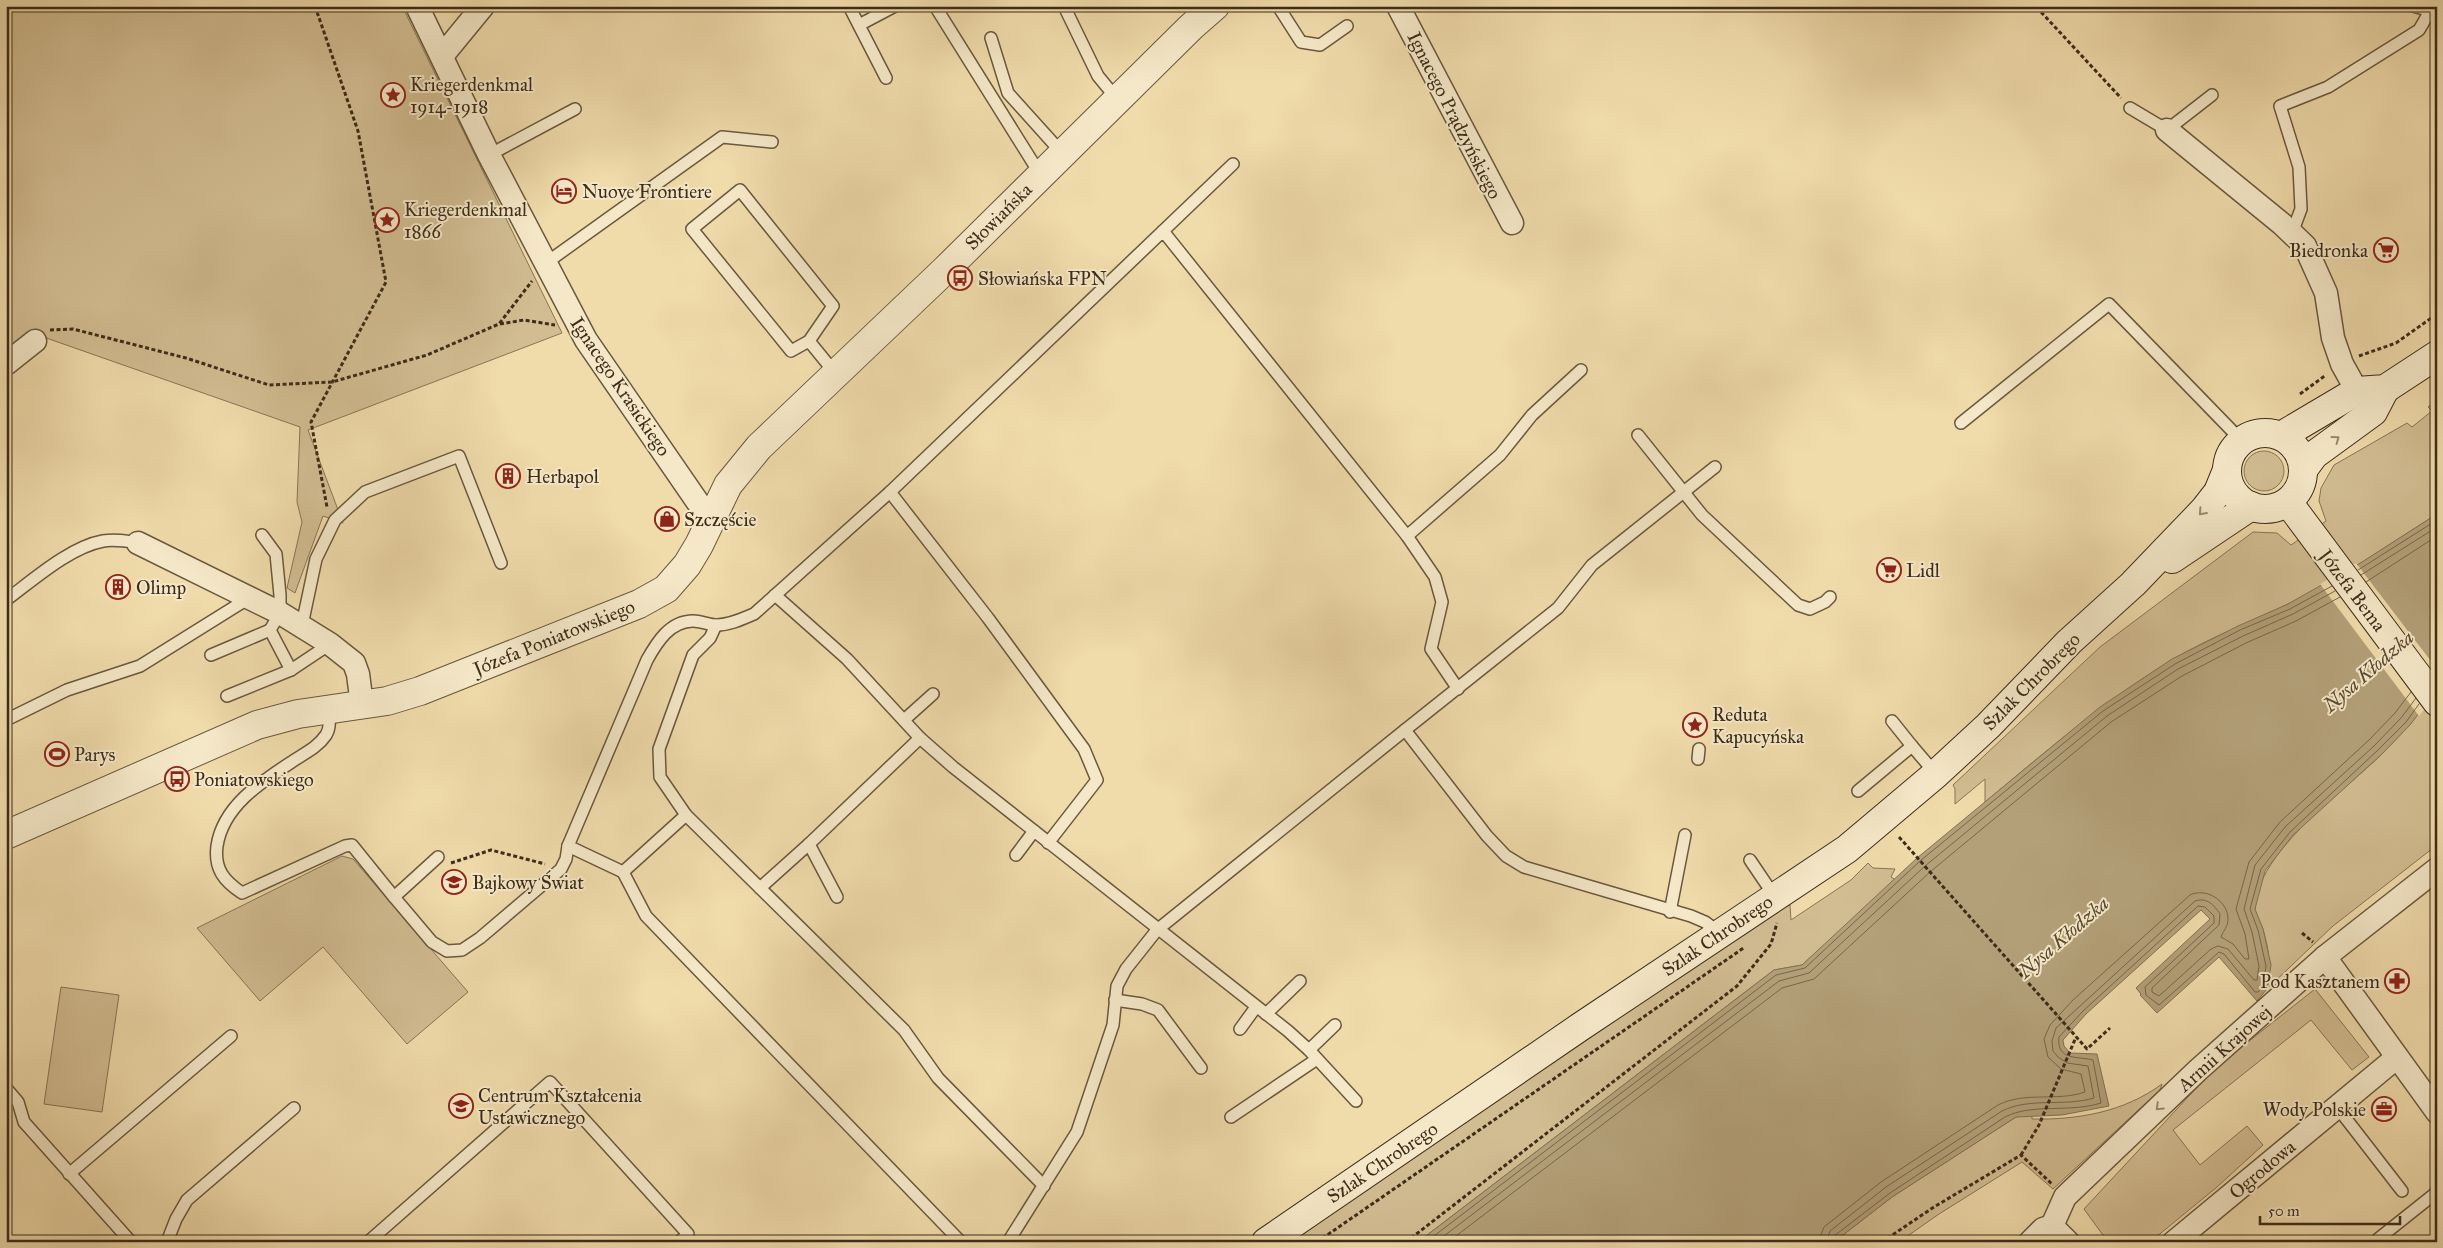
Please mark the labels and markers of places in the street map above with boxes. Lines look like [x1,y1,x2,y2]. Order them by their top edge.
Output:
place label: Kriegerdenkmal 1914-1918 [410,73,534,118]
place icon: Kriegerdenkmal 1914-1918 [380,82,406,108]
hotel icon: Nuove Frontiere [551,178,577,204]
place label: Nuove Frontiere [582,180,712,203]
place label: Kriegerdenkmal 1866 [404,198,528,243]
place icon: Kriegerdenkmal 1866 [374,207,400,233]
supermarket icon: Biedronka [2373,237,2399,263]
place label: Biedronka [2289,239,2369,262]
bus stop icon: Słowiańska FPN [947,265,973,291]
place label: Słowiańska FPN [978,267,1107,290]
building icon: Herbapol [495,463,521,489]
place label: Herbapol [526,465,600,488]
shop icon: Szczęście [654,506,680,532]
place label: Szczęście [684,508,757,531]
supermarket icon: Lidl [1876,557,1902,583]
place label: Lidl [1906,559,1941,582]
building icon: Olimp [105,574,131,600]
place label: Olimp [136,576,186,599]
place label: Reduta Kapucyńska [1712,703,1805,748]
place icon: Reduta Kapucyńska [1682,712,1708,738]
sports icon: Parys [44,741,70,767]
place label: Parys [74,743,116,766]
bus stop icon: Poniatowskiego [164,766,190,792]
place label: Poniatowskiego [194,768,314,792]
school or university icon: Bajkowy Świat [441,869,467,895]
place label: Bajkowy Świat [472,870,584,894]
pharmacy icon: Pod Kasztanem [2384,968,2410,994]
place label: Pod Kasztanem [2260,970,2380,993]
place label: Centrum Kształcenia Ustawicznego [478,1084,643,1130]
school or university icon: Centrum Kształcenia Ustawicznego [448,1093,474,1119]
office icon: Wody Polskie [2371,1096,2397,1122]
place label: Wody Polskie [2263,1098,2366,1121]

